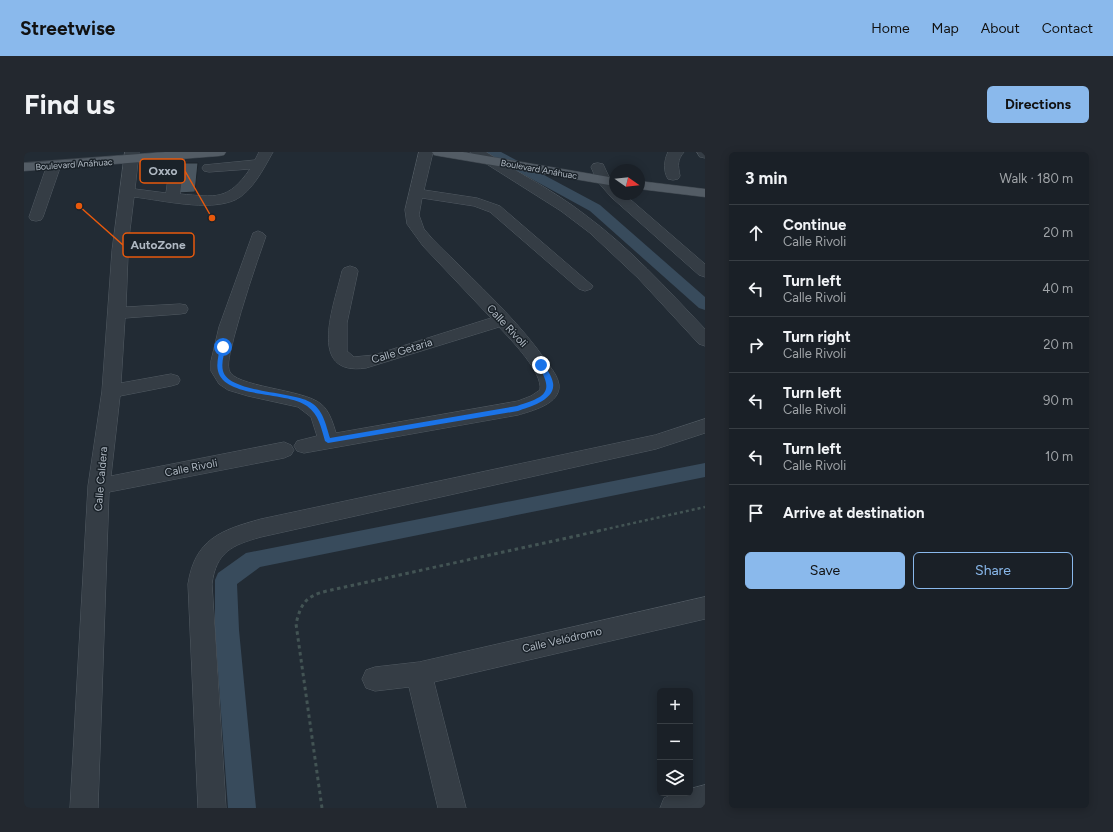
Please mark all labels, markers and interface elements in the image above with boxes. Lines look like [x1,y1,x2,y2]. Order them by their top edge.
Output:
text: Streetwise [20,17,115,40]
text: Home [871,20,910,37]
text: Map [932,20,959,37]
text: About [981,20,1020,37]
text: Contact [1042,20,1093,37]
button: Directions [987,86,1089,123]
text: Find us [24,87,115,121]
street label: Boulevard Anáhuac [35,156,113,172]
street label: Boulevard Anáhuac [500,157,578,181]
callout: Oxxo [140,159,185,183]
text: Oxxo [148,164,178,178]
north arrow [609,164,645,200]
text: 3 min [745,168,787,188]
text: Walk · 180 m [1000,171,1073,186]
text: Continue [783,216,846,234]
icon: ahead [745,222,767,244]
text: 20 m [1043,225,1073,240]
callout: AutoZone [123,233,194,257]
text: Calle Rivoli [783,234,846,249]
text: AutoZone [130,238,186,252]
text: Turn left [783,272,841,290]
icon: left [745,278,767,300]
text: 40 m [1042,281,1073,296]
text: Calle Rivoli [783,290,846,305]
street label: Calle Rivoli [484,302,530,350]
text: Turn right [783,328,851,346]
icon: right [745,334,767,356]
street label: Calle Getaria [370,336,434,366]
text: 20 m [1043,337,1073,352]
route start [214,338,232,356]
text: Calle Rivoli [783,346,846,361]
route end [532,356,550,374]
text: Turn left [783,384,841,402]
icon: left [745,390,767,412]
text: 90 m [1043,393,1073,408]
text: Calle Rivoli [783,402,846,417]
text: Turn left [783,440,841,458]
street label: Calle Caldera [92,446,110,512]
icon: left [745,446,767,468]
text: 10 m [1045,449,1073,464]
street label: Calle Rivoli [164,457,218,479]
text: Calle Rivoli [783,458,846,473]
icon: arrive [745,502,767,524]
text: Arrive at destination [783,504,924,522]
button: Save [745,552,905,589]
button: Share [913,552,1073,589]
street label: Calle Velódromo [521,625,603,655]
map controls [657,688,693,796]
button: + [657,688,693,724]
button: − [657,724,693,760]
button: layers [657,760,693,796]

